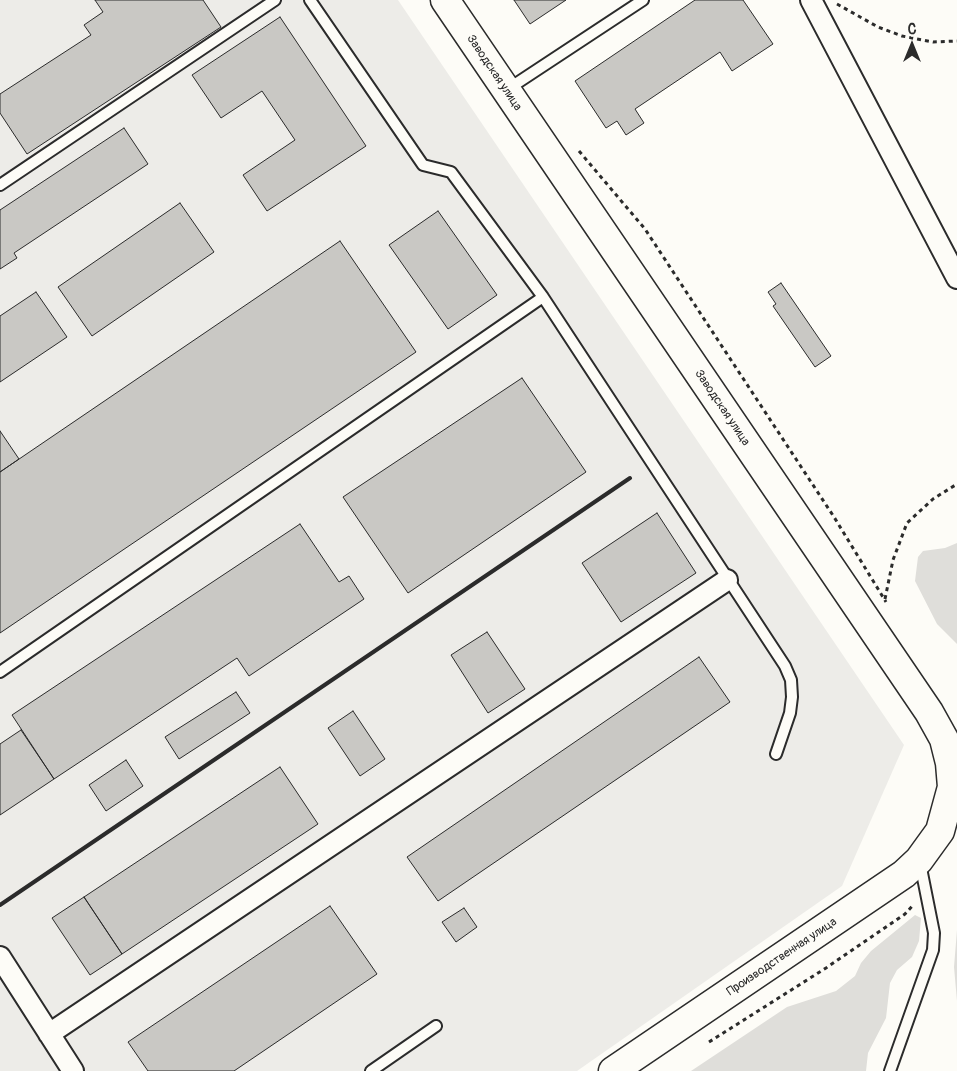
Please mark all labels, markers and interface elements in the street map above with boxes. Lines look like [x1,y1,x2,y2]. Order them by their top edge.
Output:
north arrow [887,20,937,70]
text: С [908,21,916,38]
street label: Заводская улица [463,32,525,114]
street label: Заводская улица [691,367,753,449]
street label: Производственная улица [724,915,840,999]

